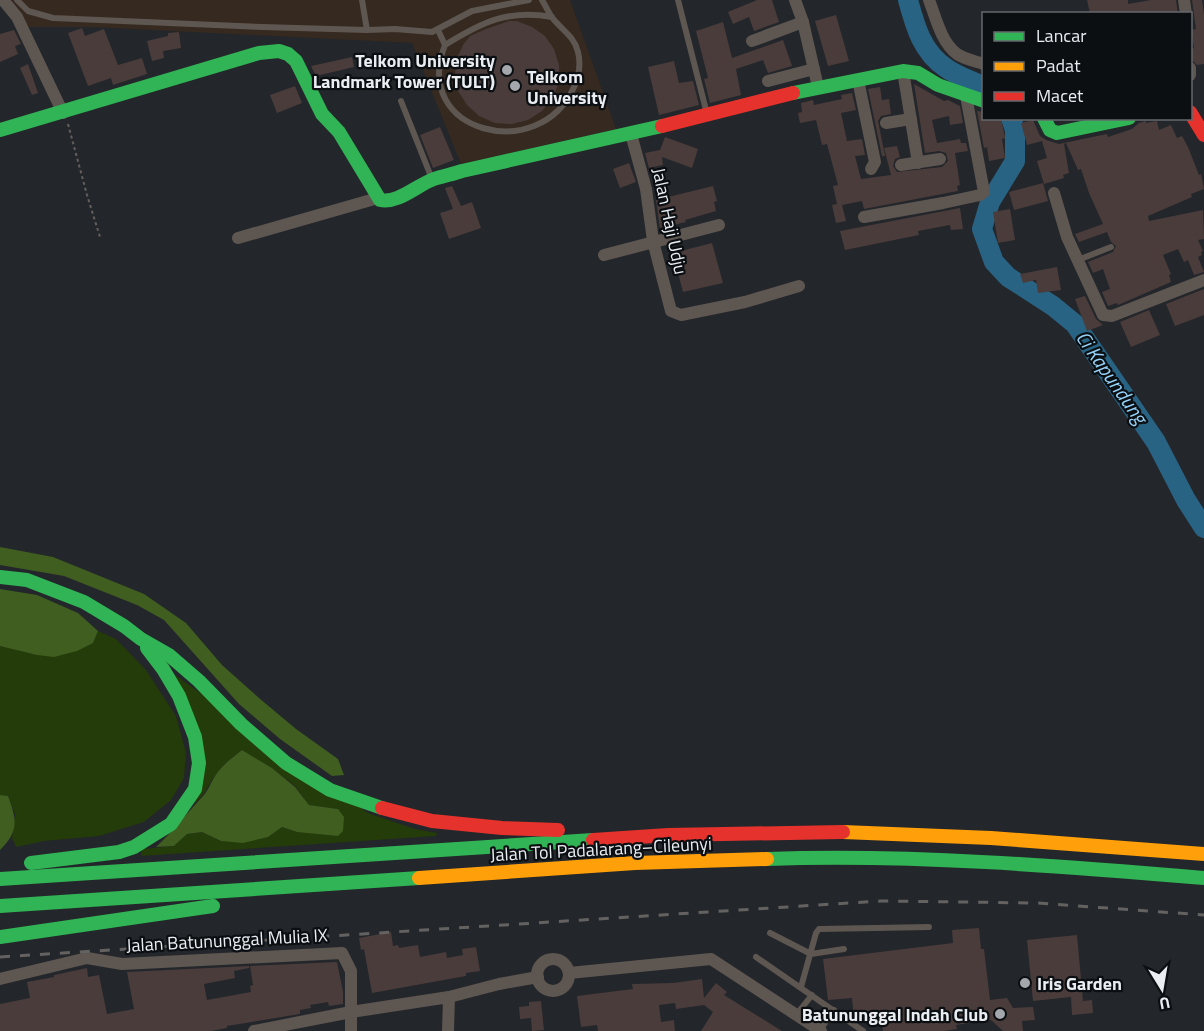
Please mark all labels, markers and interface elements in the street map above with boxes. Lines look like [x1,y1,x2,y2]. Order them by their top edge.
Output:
legend [982,12,1192,120]
text: Lancar [1036,22,1086,49]
place label: Telkom University Landmark Tower (TULT) [313,47,495,95]
text: Padat [1036,52,1081,79]
marker: Telkom University Landmark Tower (TULT) [500,63,514,77]
place label: Telkom University [527,63,607,111]
marker: Telkom University [508,79,522,93]
text: Macet [1036,82,1084,109]
street label: Jalan Haji Udju [646,165,694,277]
water label: Ci Kapundung [1068,324,1157,432]
street label: Jalan Tol Padalarang–Cileunyi [490,830,712,868]
street label: Jalan Batununggal Mulia IX [126,921,328,959]
north arrow [1132,959,1192,1019]
place label: Iris Garden [1037,970,1122,997]
marker: Iris Garden [1018,976,1032,990]
text: U [1157,991,1172,1017]
place label: Batununggal Indah Club [802,1001,988,1028]
marker: Batununggal Indah Club [993,1007,1007,1021]

